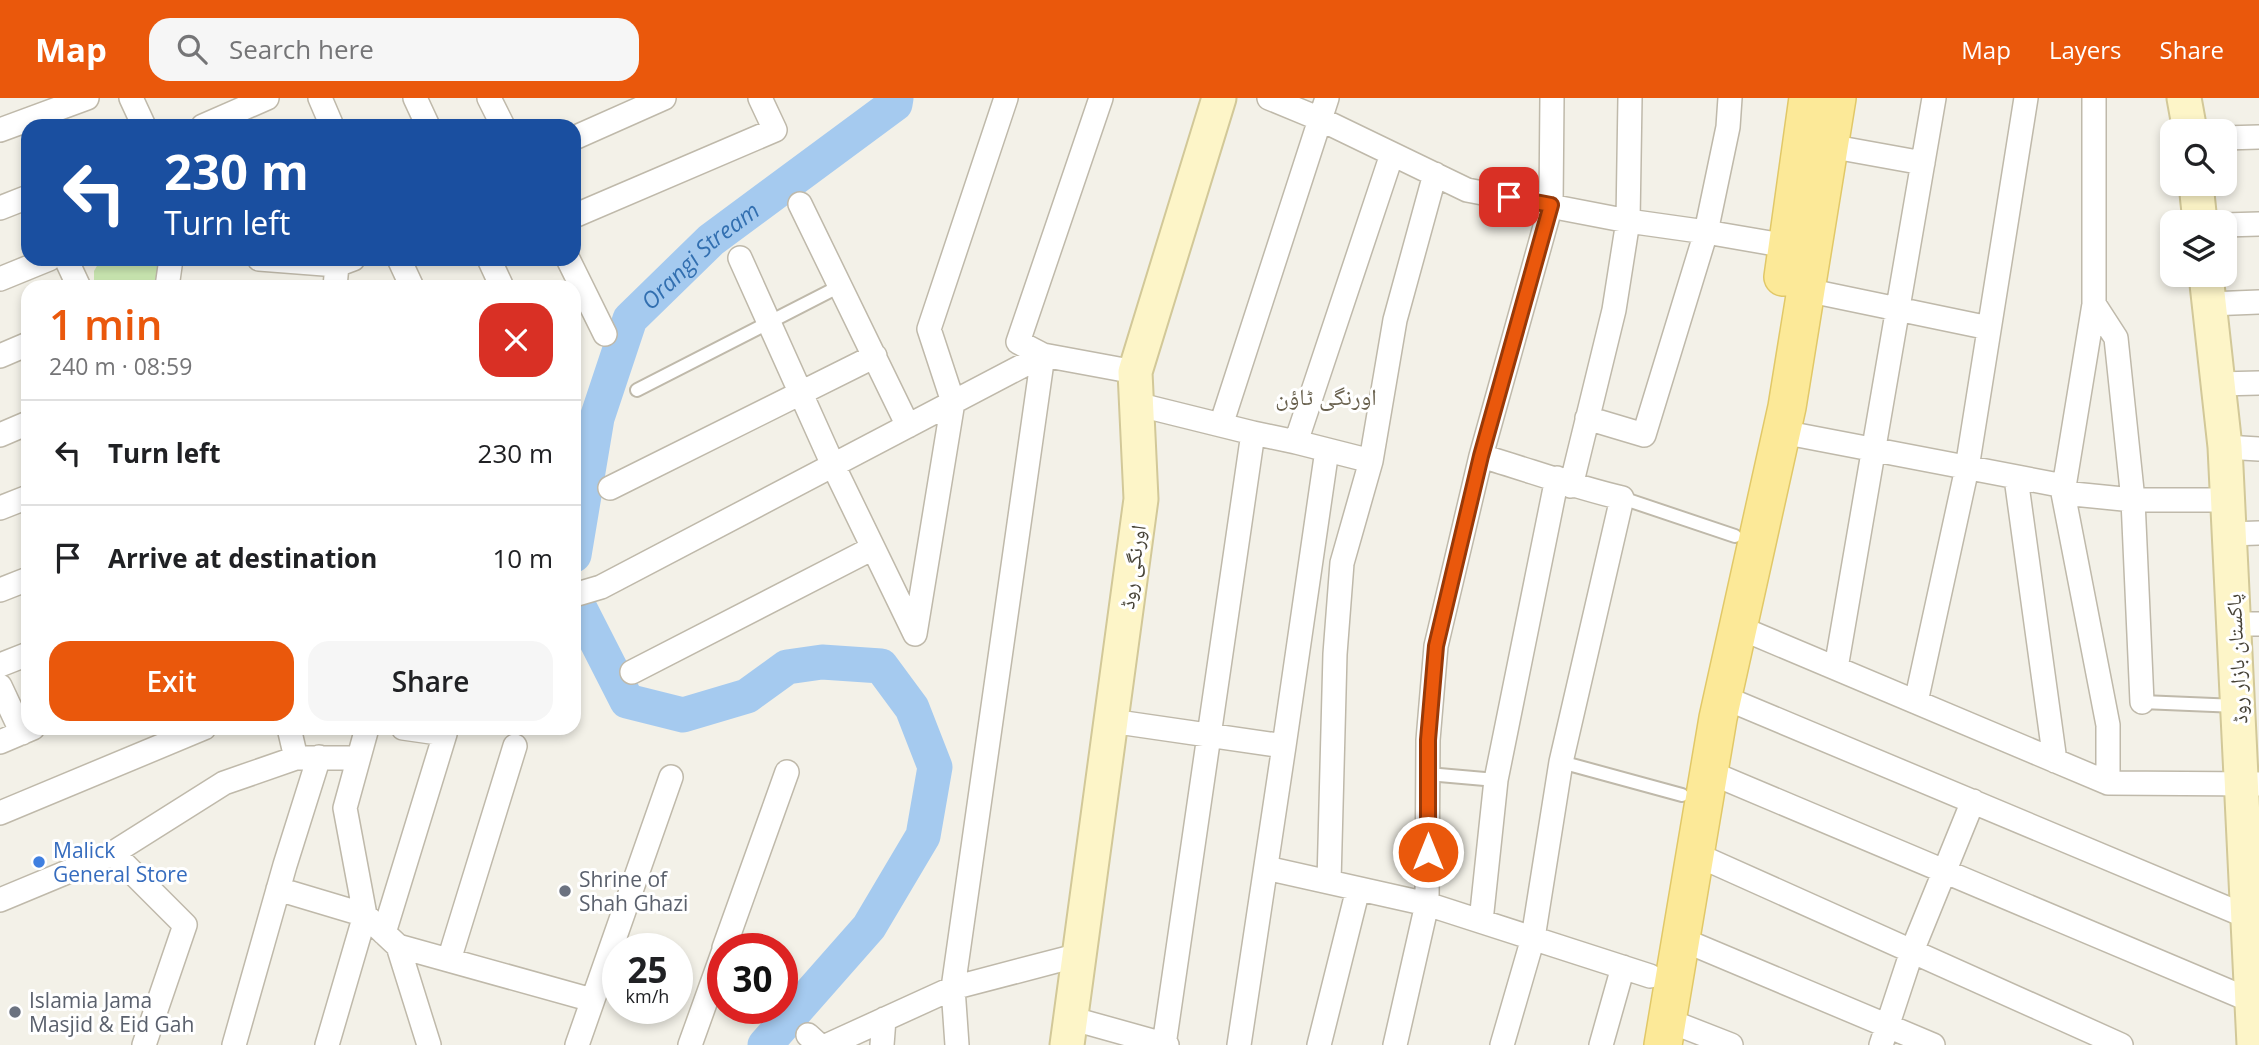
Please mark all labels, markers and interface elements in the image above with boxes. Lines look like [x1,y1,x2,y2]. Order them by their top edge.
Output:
search box [149,18,639,81]
text: Map [35,27,107,72]
icon: search [173,30,211,68]
text: Search here [229,31,374,67]
text: Map [1961,33,2011,66]
text: Layers [2049,33,2122,66]
text: Share [2160,33,2224,66]
map controls [2160,119,2237,287]
button: search [2160,119,2237,196]
text: 230 m [164,138,309,204]
icon: left [49,147,140,238]
pin [1479,167,1539,227]
icon: arrive [1490,178,1528,216]
water label: Orangi Stream [633,194,765,316]
text: Turn left [164,201,290,244]
button: layers [2160,210,2237,287]
text: 1 min [49,295,162,352]
button: close [479,303,553,377]
text: 240 m · 08:59 [49,350,192,382]
district label: اورنگی ٹاؤن [1275,380,1377,412]
icon: left [49,434,87,472]
text: Turn left [108,435,220,471]
text: 230 m [478,435,553,471]
street label: اورنگی روڈ [1112,523,1152,611]
icon: arrive [49,539,87,577]
text: Arrive at destination [108,540,377,576]
text: 10 m [492,540,553,576]
street label: پاکستان بازار روڈ [2219,593,2253,725]
button: Exit [49,641,294,721]
button: Share [308,641,553,721]
position arrow [1391,815,1465,889]
place label: Malick General Store [53,836,188,888]
marker: Malick General Store [31,854,47,870]
place label: Shrine of Shah Ghazi [579,865,688,917]
marker: Shrine of Shah Ghazi [557,883,573,899]
speed limit sign: 30 [707,933,798,1024]
text: 25 [627,946,668,993]
text: km/h [626,984,669,1008]
place label: Islamia Jama Masjid & Eid Gah [29,986,194,1038]
marker: Islamia Jama Masjid & Eid Gah [7,1004,23,1020]

